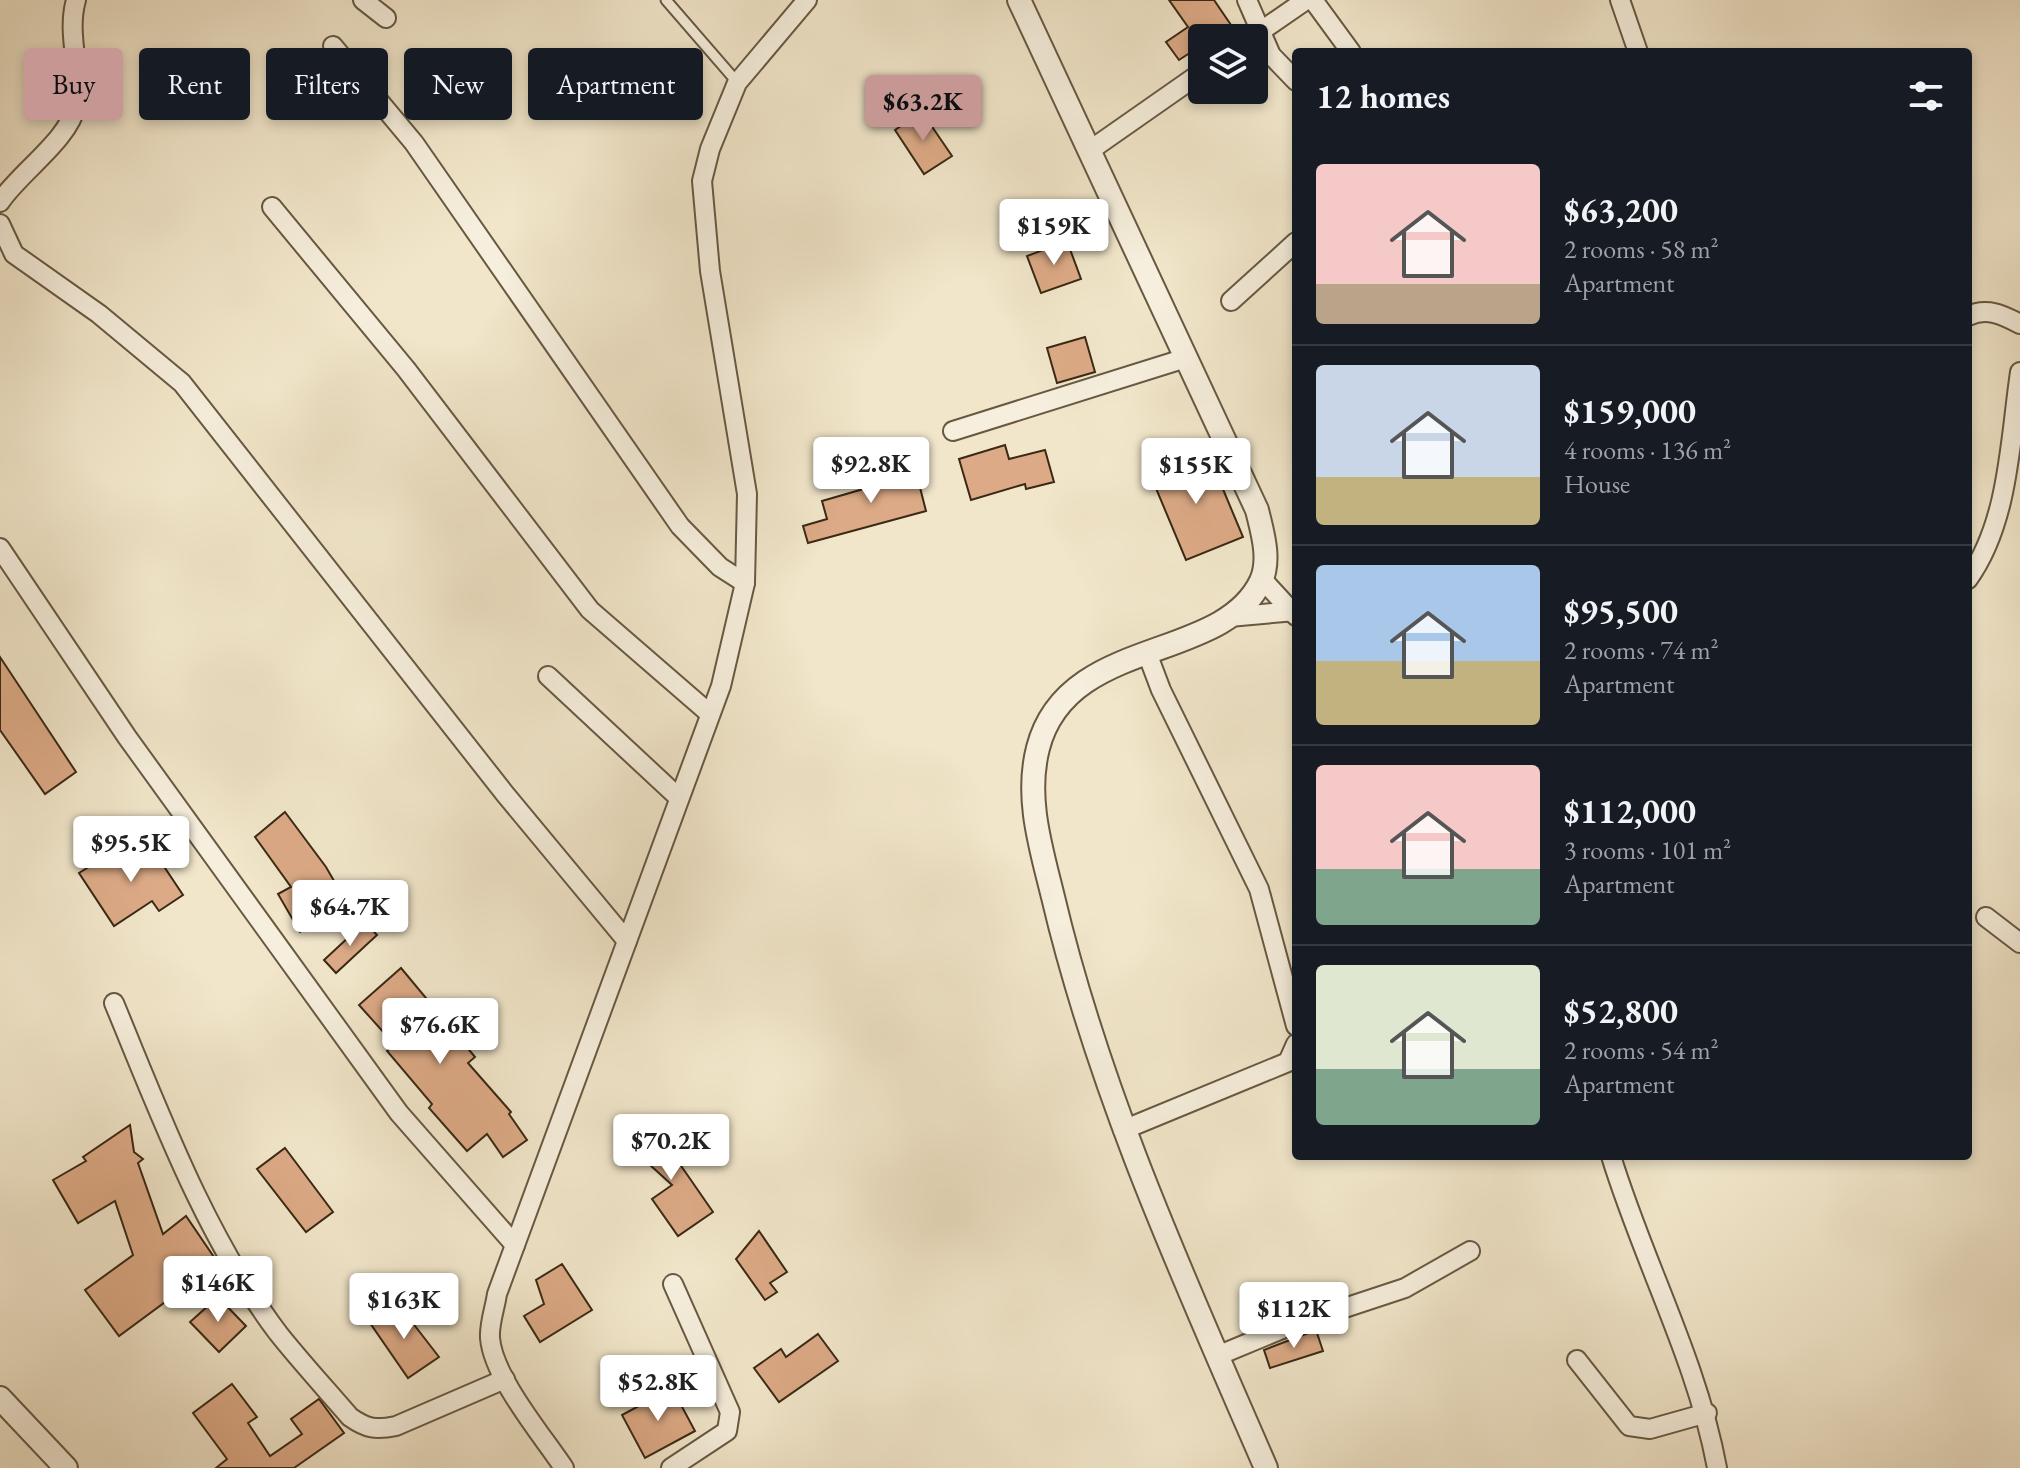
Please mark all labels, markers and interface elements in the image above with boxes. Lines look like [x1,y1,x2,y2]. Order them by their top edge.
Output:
map controls [1188,24,1268,104]
button: layers [1188,24,1268,104]
chip: Buy [24,48,123,120]
chip: Rent [139,48,250,120]
chip: Filters [266,48,388,120]
chip: New [404,48,512,120]
chip: Apartment [528,48,703,120]
text: 12 homes [1316,74,1450,118]
icon: filters [1904,74,1948,118]
pin: $63.2K [858,75,988,143]
text: $63.2K [883,84,963,118]
text: $63,200 [1564,188,1678,232]
icon: home [1380,196,1476,292]
pin: $159K [998,199,1110,267]
text: $159K [1017,208,1091,242]
text: 2 rooms · 58 m² [1564,232,1719,266]
text: Apartment [1564,266,1674,300]
text: $159,000 [1564,389,1696,433]
icon: home [1380,397,1476,493]
text: 4 rooms · 136 m² [1564,433,1731,467]
pin: $92.8K [806,437,936,505]
pin: $155K [1140,438,1252,506]
text: $92.8K [831,446,911,480]
text: $155K [1159,447,1233,481]
text: House [1564,467,1630,501]
text: $95,500 [1564,589,1678,633]
icon: home [1380,597,1476,693]
text: 2 rooms · 74 m² [1564,633,1719,667]
text: Apartment [1564,667,1674,701]
text: $112,000 [1564,789,1696,833]
icon: home [1380,797,1476,893]
pin: $95.5K [66,816,196,884]
text: $95.5K [91,825,171,859]
text: 3 rooms · 101 m² [1564,833,1731,867]
text: Apartment [1564,867,1674,901]
pin: $64.7K [285,880,415,948]
text: $64.7K [310,889,390,923]
text: $52,800 [1564,989,1678,1033]
icon: home [1380,997,1476,1093]
pin: $76.6K [375,998,505,1066]
text: $76.6K [400,1007,480,1041]
text: 2 rooms · 54 m² [1564,1033,1719,1067]
text: Apartment [1564,1067,1674,1101]
pin: $70.2K [606,1114,736,1182]
text: $70.2K [631,1123,711,1157]
pin: $146K [162,1256,274,1324]
text: $146K [181,1265,255,1299]
pin: $163K [348,1273,460,1341]
text: $163K [367,1282,441,1316]
pin: $112K [1238,1282,1350,1350]
text: $112K [1257,1291,1331,1325]
pin: $52.8K [593,1355,723,1423]
text: $52.8K [618,1364,698,1398]

